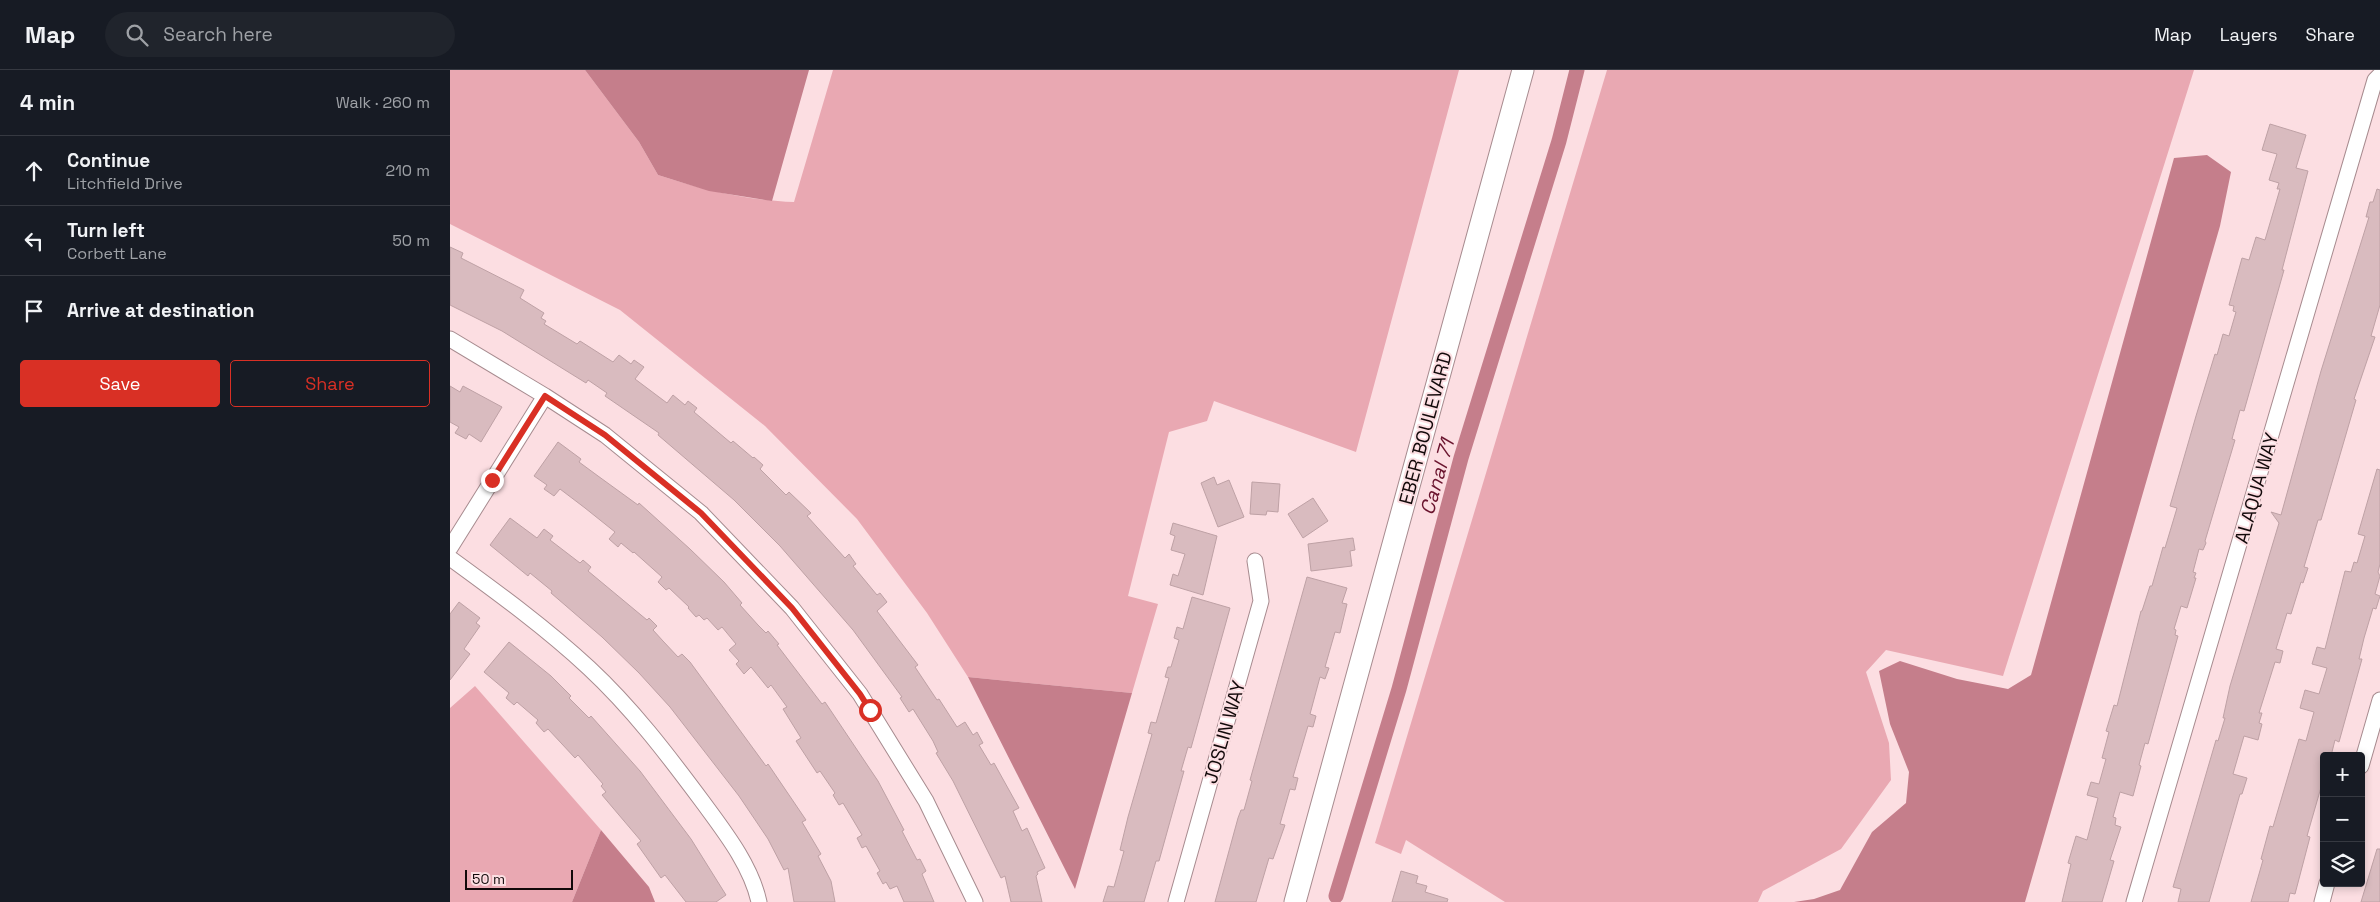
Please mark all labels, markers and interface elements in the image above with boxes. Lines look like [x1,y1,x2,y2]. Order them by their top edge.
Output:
search box [105,12,455,57]
text: Map [25,19,75,50]
icon: search [123,21,151,49]
text: Search here [163,22,273,47]
text: Map [2154,23,2192,46]
text: Layers [2220,23,2277,46]
text: Share [2305,23,2355,46]
text: 4 min [20,89,75,116]
text: Walk · 260 m [336,92,430,113]
text: Continue [67,148,150,173]
icon: ahead [20,157,48,185]
text: 210 m [386,160,430,181]
text: Litchfield Drive [67,173,183,194]
text: Turn left [67,218,145,243]
icon: left [20,227,48,255]
text: 50 m [392,230,430,251]
text: Corbett Lane [67,243,167,264]
icon: arrive [20,297,48,325]
text: Arrive at destination [67,298,255,323]
street label: EBER BOULEVARD [1393,349,1458,507]
button: Save [20,360,220,407]
button: Share [230,360,430,407]
street label: ALAQUA WAY [2229,430,2284,546]
water label: Canal 71 [1414,434,1461,518]
route end [481,469,504,492]
street label: JOSLIN WAY [1198,677,1251,787]
route start [859,699,882,722]
map controls [2320,752,2365,887]
button: + [2320,752,2365,797]
button: − [2320,797,2365,842]
button: layers [2320,842,2365,887]
scale bar [465,867,572,890]
text: 50 m [472,870,505,888]

